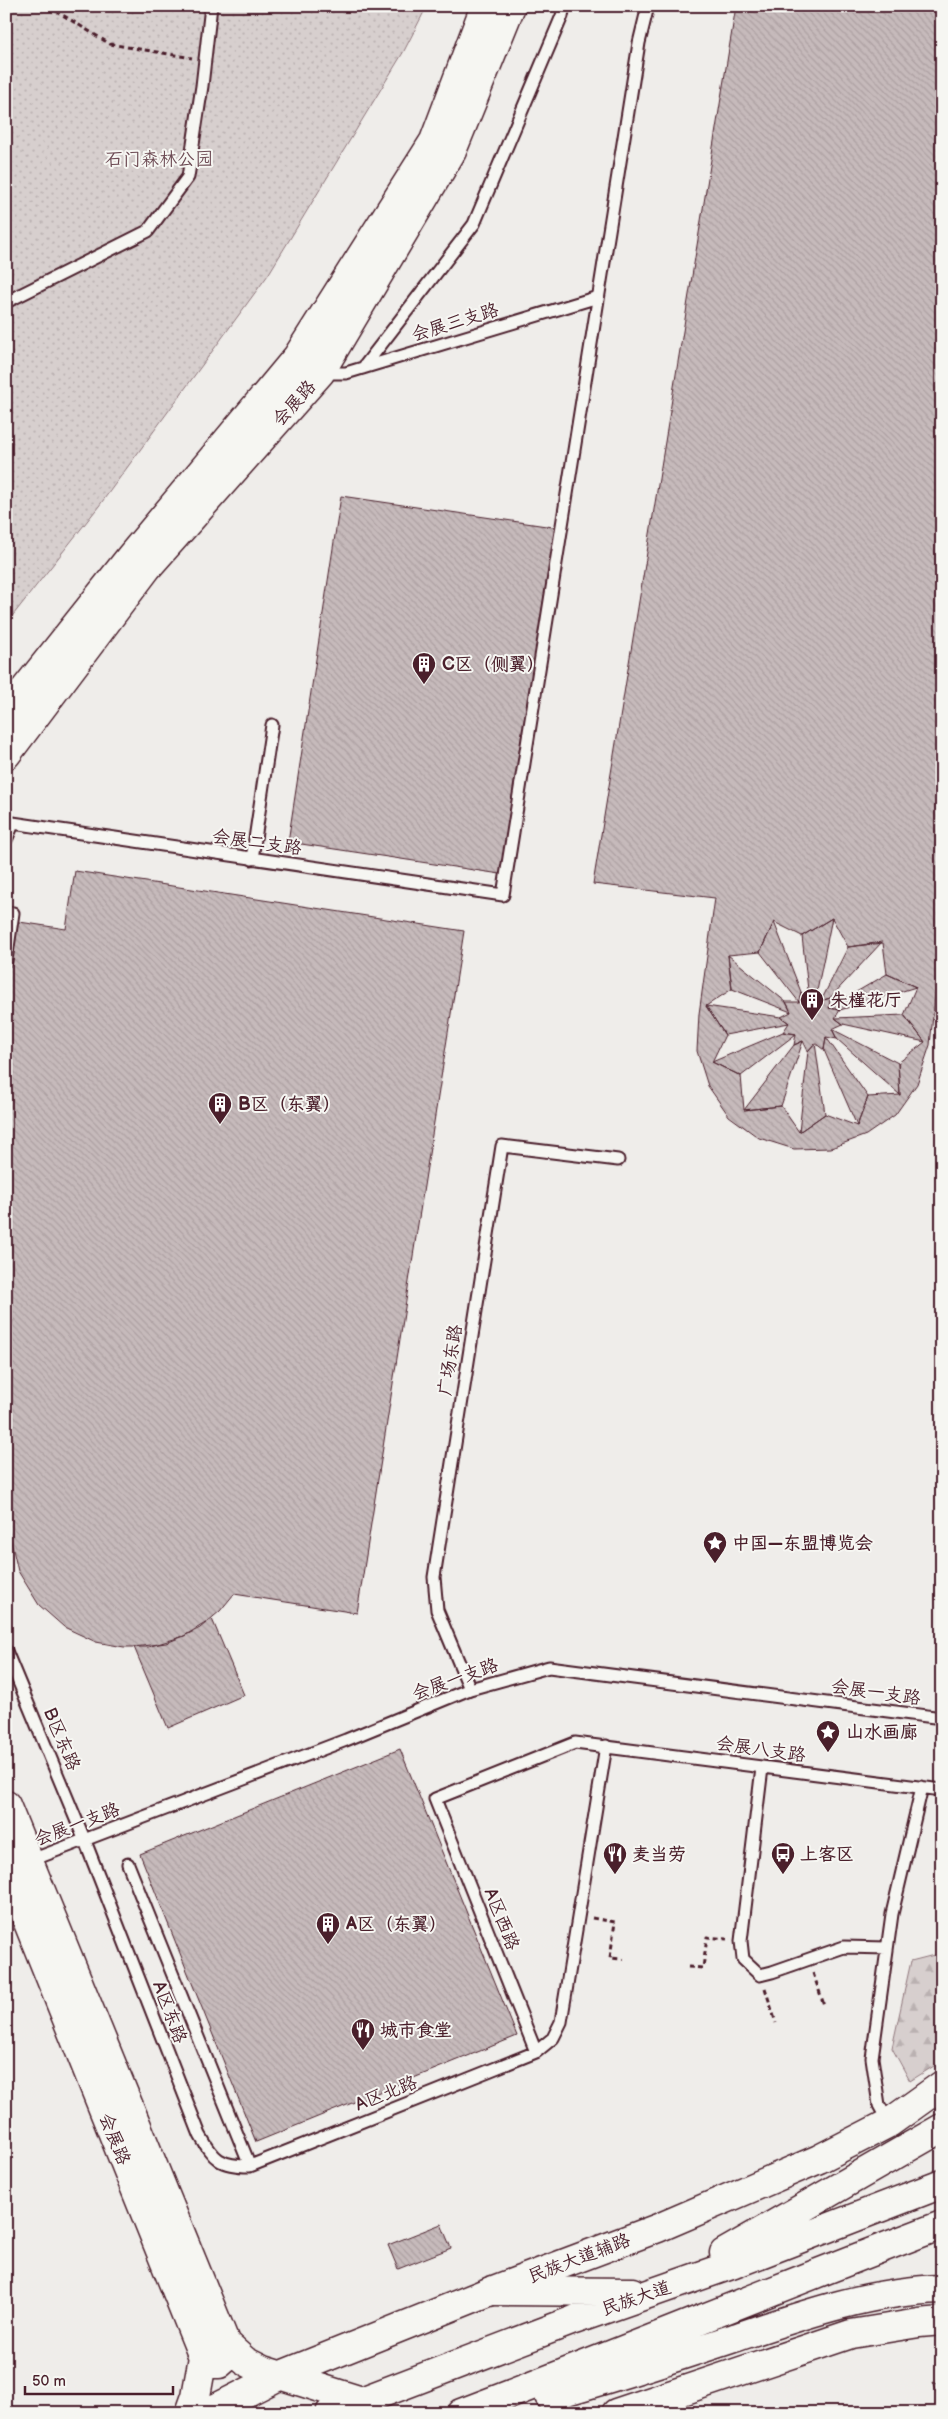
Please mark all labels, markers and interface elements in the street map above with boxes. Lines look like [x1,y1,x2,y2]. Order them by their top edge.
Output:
park label: 石门森林公园 [105,149,213,170]
street label: 会展三支路 [409,299,501,346]
street label: 会展路 [269,376,320,430]
building icon: C区（侧翼） [411,651,437,685]
place label: C区（侧翼） [442,654,545,675]
street label: 会展二支路 [211,826,303,859]
building icon: 朱槿花厅 [799,987,825,1021]
place label: 朱槿花厅 [830,990,902,1011]
building icon: B区（东翼） [207,1091,233,1125]
place label: B区（东翼） [238,1094,341,1115]
street label: 广场东路 [434,1323,466,1397]
place icon: 中国—东盟博览会 [702,1530,728,1564]
place label: 中国—东盟博览会 [732,1533,873,1554]
street label: 会展一支路 [409,1654,501,1705]
street label: 会展一支路 [830,1676,922,1709]
street label: B区东路 [39,1705,84,1774]
place icon: 山水画廊 [815,1719,841,1753]
place label: 山水画廊 [846,1722,918,1743]
street label: 会展八支路 [715,1733,807,1766]
street label: 会展一支路 [31,1799,123,1850]
restaurant icon: 麦当劳 [602,1841,628,1875]
bus stop icon: 上客区 [770,1841,796,1875]
place label: 麦当劳 [632,1844,686,1865]
place label: 上客区 [800,1844,854,1865]
street label: A区西路 [480,1885,523,1953]
building icon: A区（东翼） [315,1911,341,1945]
place label: A区（东翼） [345,1914,447,1935]
street label: A区东路 [148,1978,191,2046]
restaurant icon: 城市食堂 [350,2017,376,2051]
place label: 城市食堂 [380,2020,452,2041]
street label: A区北路 [352,2072,420,2115]
street label: 会展路 [95,2110,134,2168]
street label: 民族大道辅路 [525,2229,633,2288]
street label: 民族大道 [599,2277,674,2320]
scale bar [25,2364,172,2396]
text: 50 m [32,2372,66,2391]

